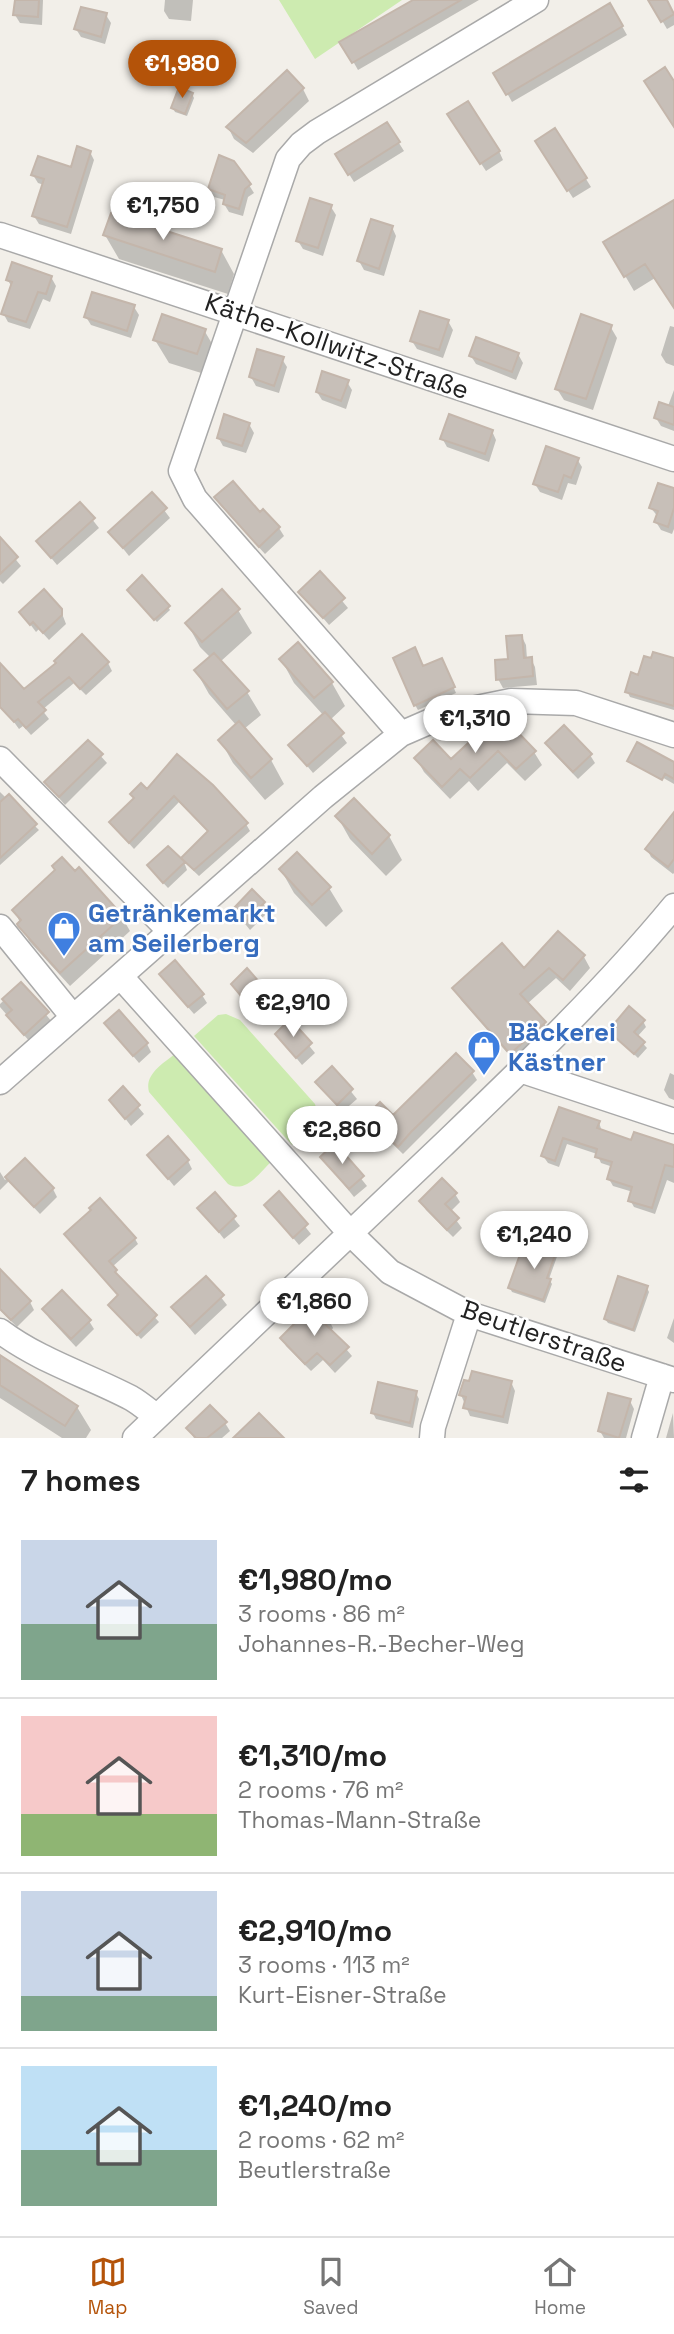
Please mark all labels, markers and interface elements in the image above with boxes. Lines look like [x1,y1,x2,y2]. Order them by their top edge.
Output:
pin: €1,980 [125,41,239,100]
text: €1,980 [144,48,220,78]
pin: €1,750 [106,182,220,242]
text: €1,750 [126,190,200,220]
street label: Käthe-Kollwitz-Straße [201,285,473,407]
pin: €1,310 [418,696,532,755]
text: €1,310 [439,703,511,733]
place label: Getränkemarkt am Seilerberg [88,896,276,960]
shop icon: Getränkemarkt am Seilerberg [45,909,83,958]
pin: €2,910 [236,979,350,1039]
text: €2,910 [255,987,331,1017]
place label: Bäckerei Kästner [508,1015,616,1079]
shop icon: Bäckerei Kästner [465,1028,503,1077]
pin: €2,860 [285,1106,399,1166]
text: €2,860 [303,1114,381,1144]
pin: €1,240 [477,1212,591,1271]
text: €1,240 [496,1219,572,1249]
pin: €1,860 [257,1278,371,1338]
text: €1,860 [276,1286,352,1316]
street label: Beutlerstraße [457,1292,631,1380]
text: 7 homes [21,1461,141,1500]
icon: filters [615,1461,653,1499]
text: €1,980/mo [238,1560,392,1599]
icon: home [77,1568,161,1652]
text: 3 rooms · 86 m² [238,1599,405,1629]
text: Johannes-R.-Becher-Weg [238,1629,524,1659]
text: €1,310/mo [238,1736,387,1775]
icon: home [77,1744,161,1828]
text: 2 rooms · 76 m² [238,1775,403,1805]
text: Thomas-Mann-Straße [238,1805,481,1835]
text: €2,910/mo [238,1911,392,1950]
icon: home [77,1919,161,2003]
text: 3 rooms · 113 m² [238,1950,410,1980]
text: Kurt-Eisner-Straße [238,1980,447,2010]
text: €1,240/mo [238,2086,392,2125]
icon: home [77,2094,161,2178]
text: 2 rooms · 62 m² [238,2125,404,2155]
text: Beutlerstraße [238,2155,391,2185]
tab: Map [88,2253,127,2320]
tab: Saved [303,2253,359,2320]
tab: Home [534,2253,586,2320]

